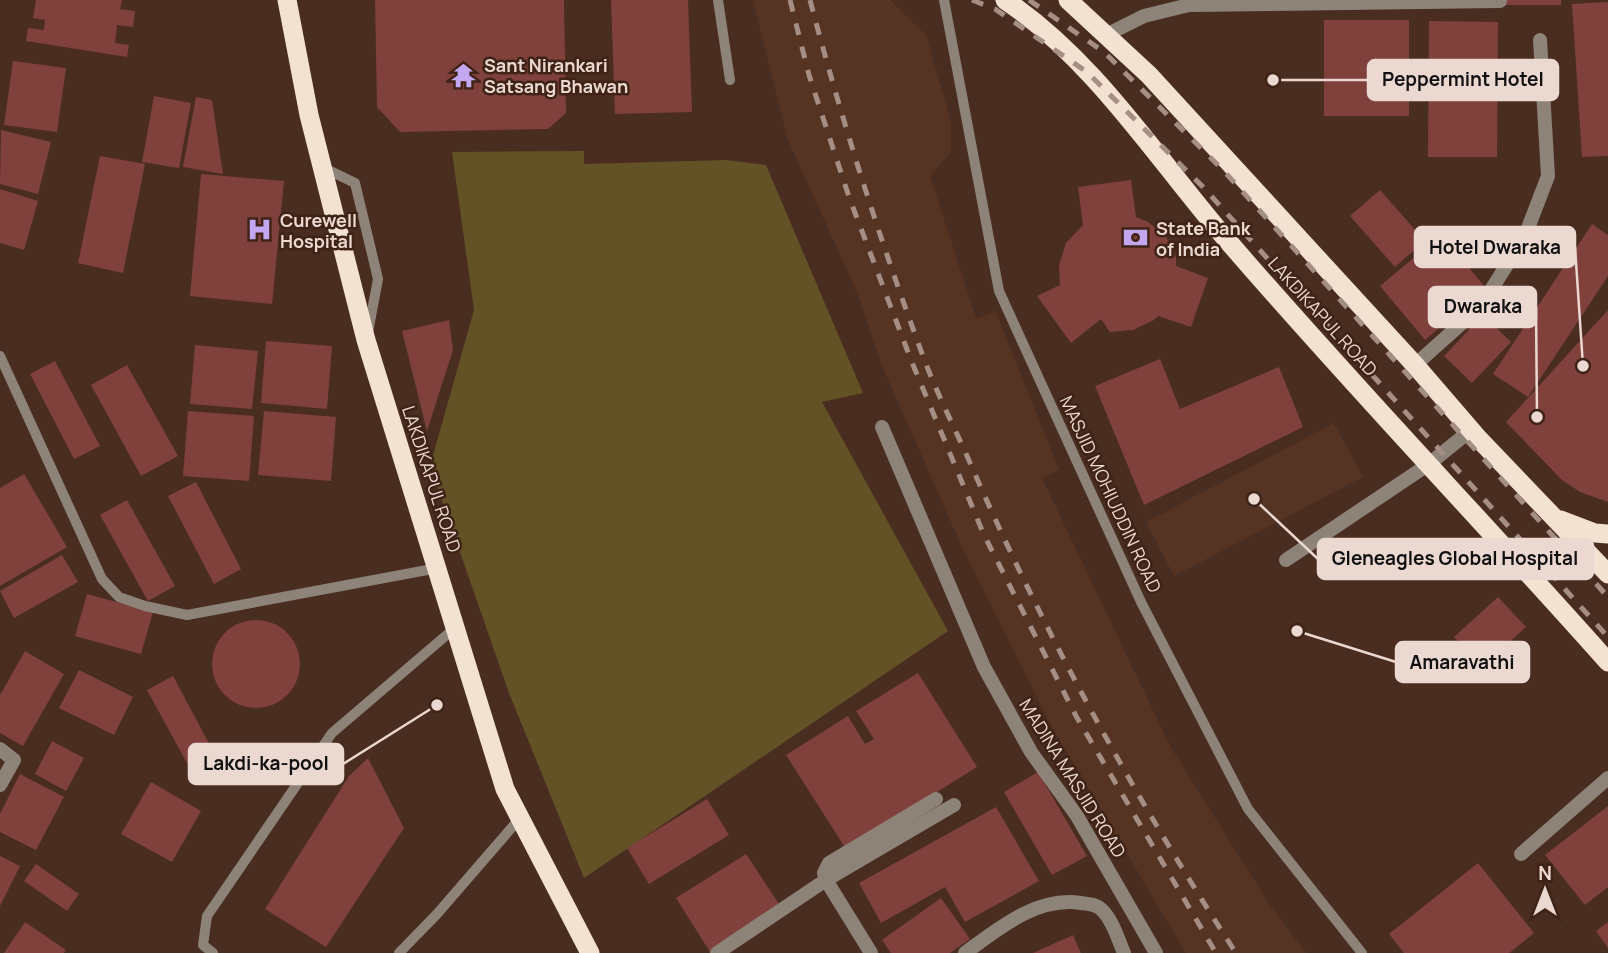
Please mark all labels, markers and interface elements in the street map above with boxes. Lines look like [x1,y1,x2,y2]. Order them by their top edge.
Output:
place label: Sant Nirankari Satsang Bhawan [484,53,628,98]
callout: Peppermint Hotel [1368,60,1558,100]
temple icon: Sant Nirankari Satsang Bhawan [450,61,478,89]
text: Peppermint Hotel [1382,66,1544,92]
place label: Curewell Hospital [280,208,357,253]
hospital icon: Curewell Hospital [246,216,274,244]
place label: State Bank of India [1156,216,1252,261]
bank icon: State Bank of India [1122,224,1150,252]
callout: Hotel Dwaraka [1415,227,1575,267]
text: Hotel Dwaraka [1429,234,1561,260]
street label: LAKDIKAPUL ROAD [1263,251,1383,381]
callout: Dwaraka [1429,287,1536,327]
text: Dwaraka [1444,293,1522,319]
street label: MASJID MOHIUDDIN ROAD [1055,392,1167,596]
street label: LAKDIKAPUL ROAD [397,403,467,555]
callout: Gleneagles Global Hospital [1318,539,1593,579]
text: Gleneagles Global Hospital [1332,545,1578,571]
callout: Amaravathi [1396,642,1529,682]
text: Amaravathi [1410,649,1515,675]
street label: MADINA MASJID ROAD [1014,694,1132,862]
callout: Lakdi-ka-pool [189,744,343,784]
text: Lakdi-ka-pool [203,750,329,776]
north arrow [1510,855,1580,925]
text: N [1538,860,1552,886]

